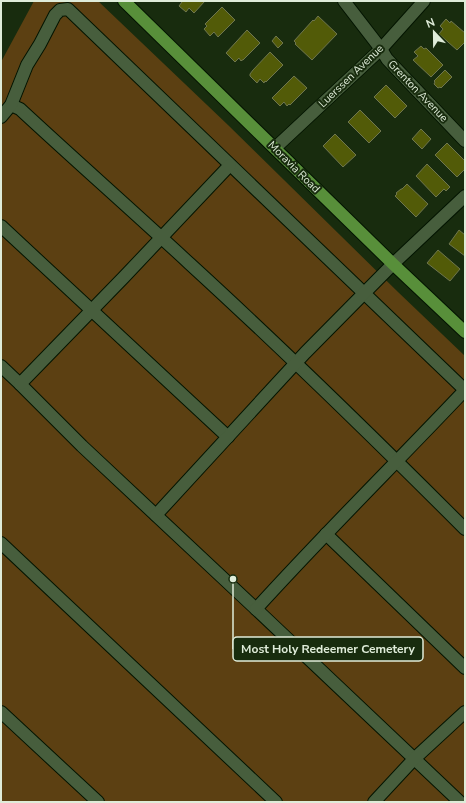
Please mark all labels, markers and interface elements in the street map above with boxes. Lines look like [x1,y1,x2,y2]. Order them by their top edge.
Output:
north arrow [414,12,454,52]
text: N [424,15,437,32]
street label: Luerssen Avenue [315,41,387,111]
street label: Grenton Avenue [385,57,451,125]
street label: Moravia Road [265,138,323,196]
callout: Most Holy Redeemer Cemetery [233,637,423,661]
text: Most Holy Redeemer Cemetery [241,641,416,657]

